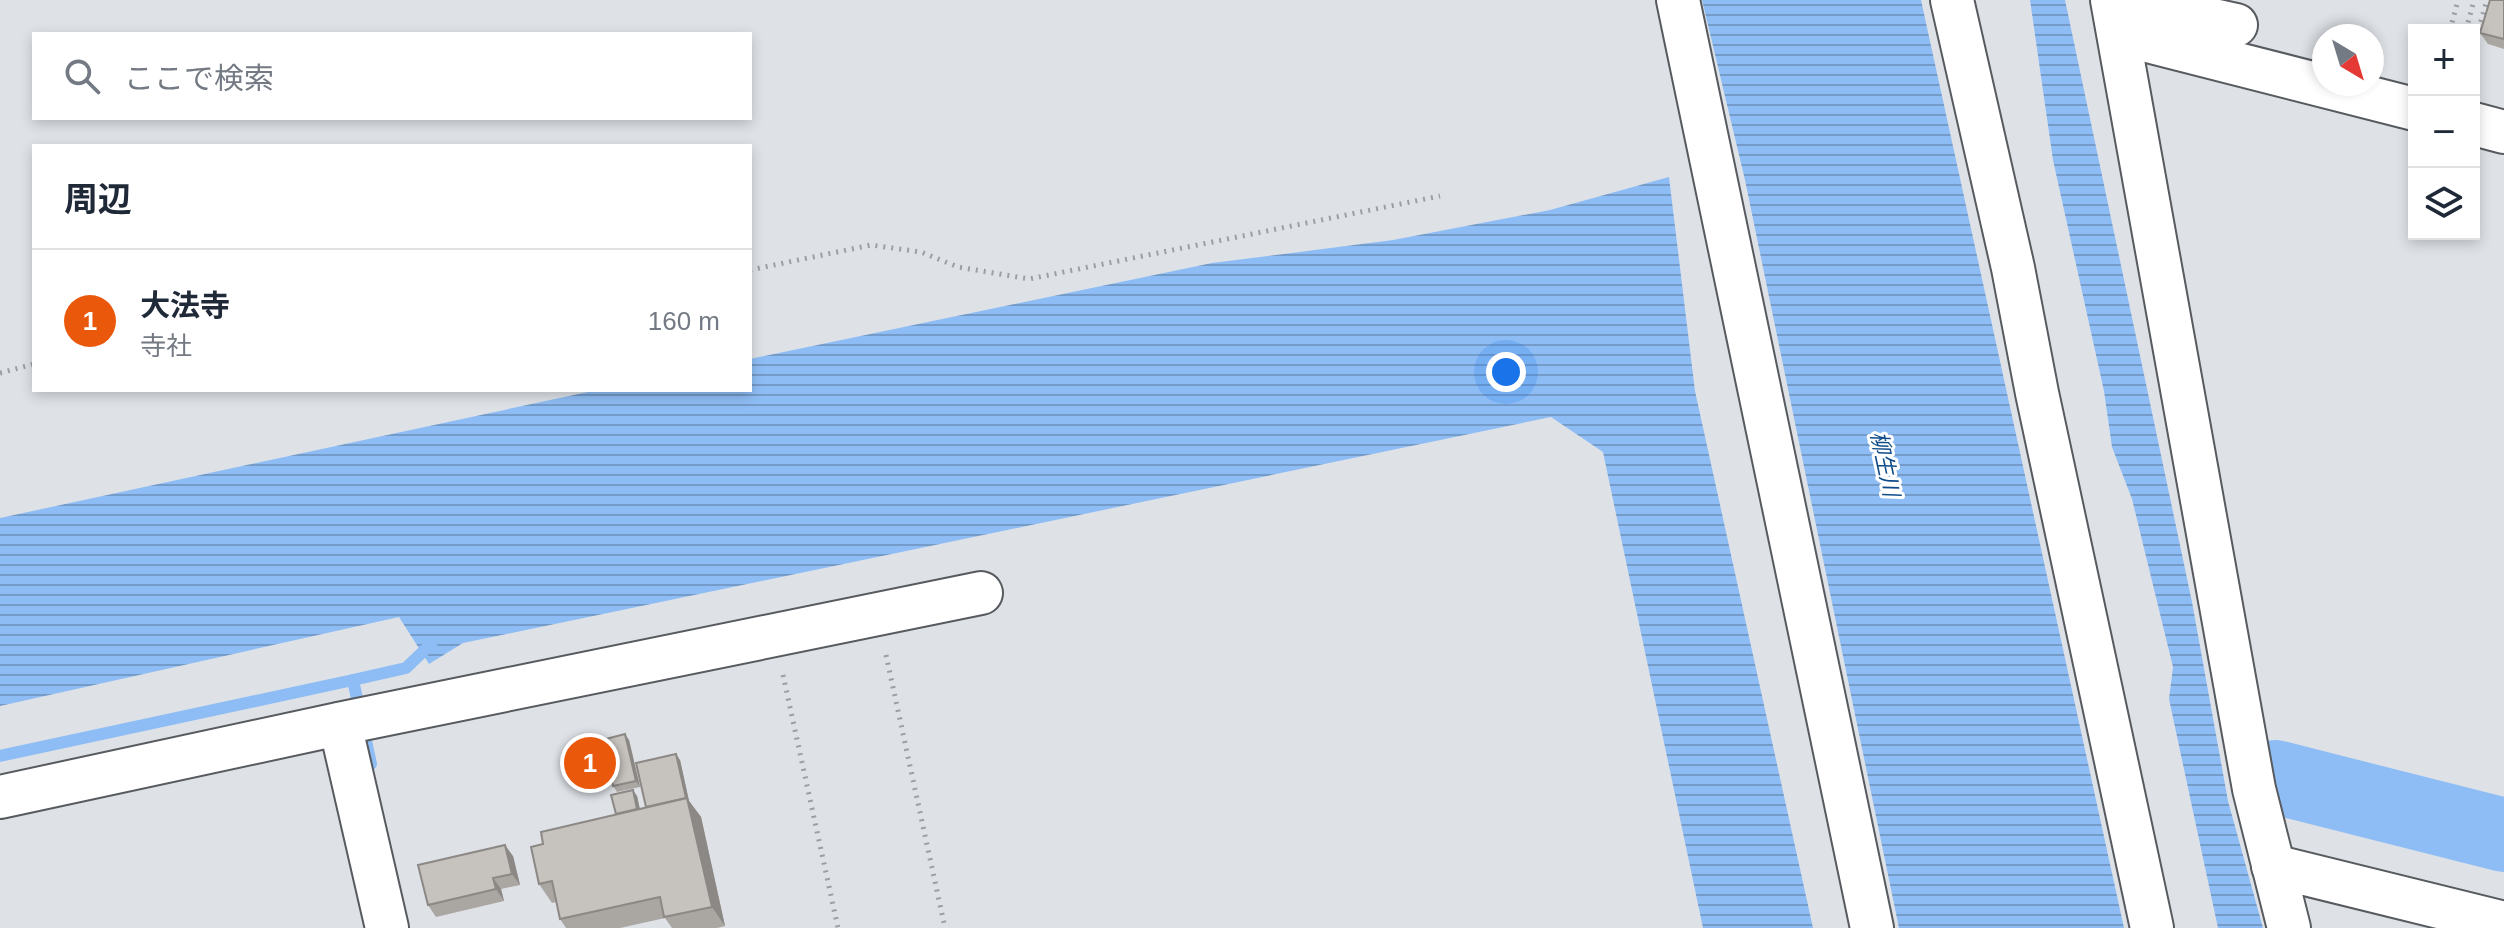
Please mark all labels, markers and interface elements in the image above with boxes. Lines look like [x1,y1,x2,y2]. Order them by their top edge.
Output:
north arrow [2312,24,2384,96]
map controls [2408,24,2480,240]
button: + [2408,24,2480,96]
search box [32,32,752,120]
icon: search [60,54,104,98]
text: ここで検索 [124,62,274,95]
button: − [2408,96,2480,168]
button: layers [2408,168,2480,240]
text: 周辺 [64,180,132,218]
text: 大法寺 [140,289,230,322]
text: 1 [83,306,97,336]
text: 160 m [648,306,720,336]
text: 寺社 [140,331,192,361]
your location [1486,352,1526,392]
water label: 柳生川 [1866,429,1905,501]
pin: 1 [564,733,616,793]

